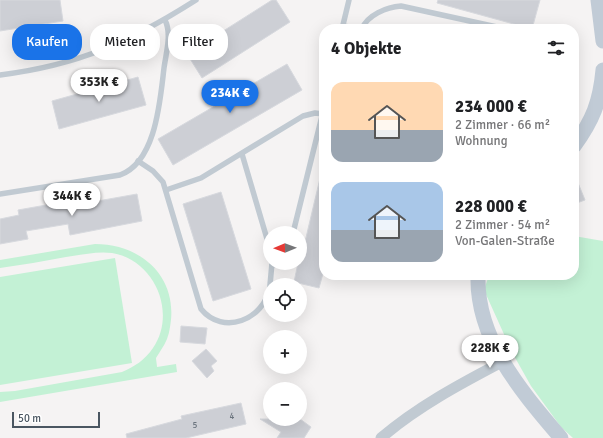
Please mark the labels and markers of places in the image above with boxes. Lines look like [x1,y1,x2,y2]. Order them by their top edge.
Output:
pin: 353K € [66,69,132,103]
pin: 234K € [197,80,263,114]
pin: 344K € [39,183,105,217]
pin: 228K € [457,335,523,369]

